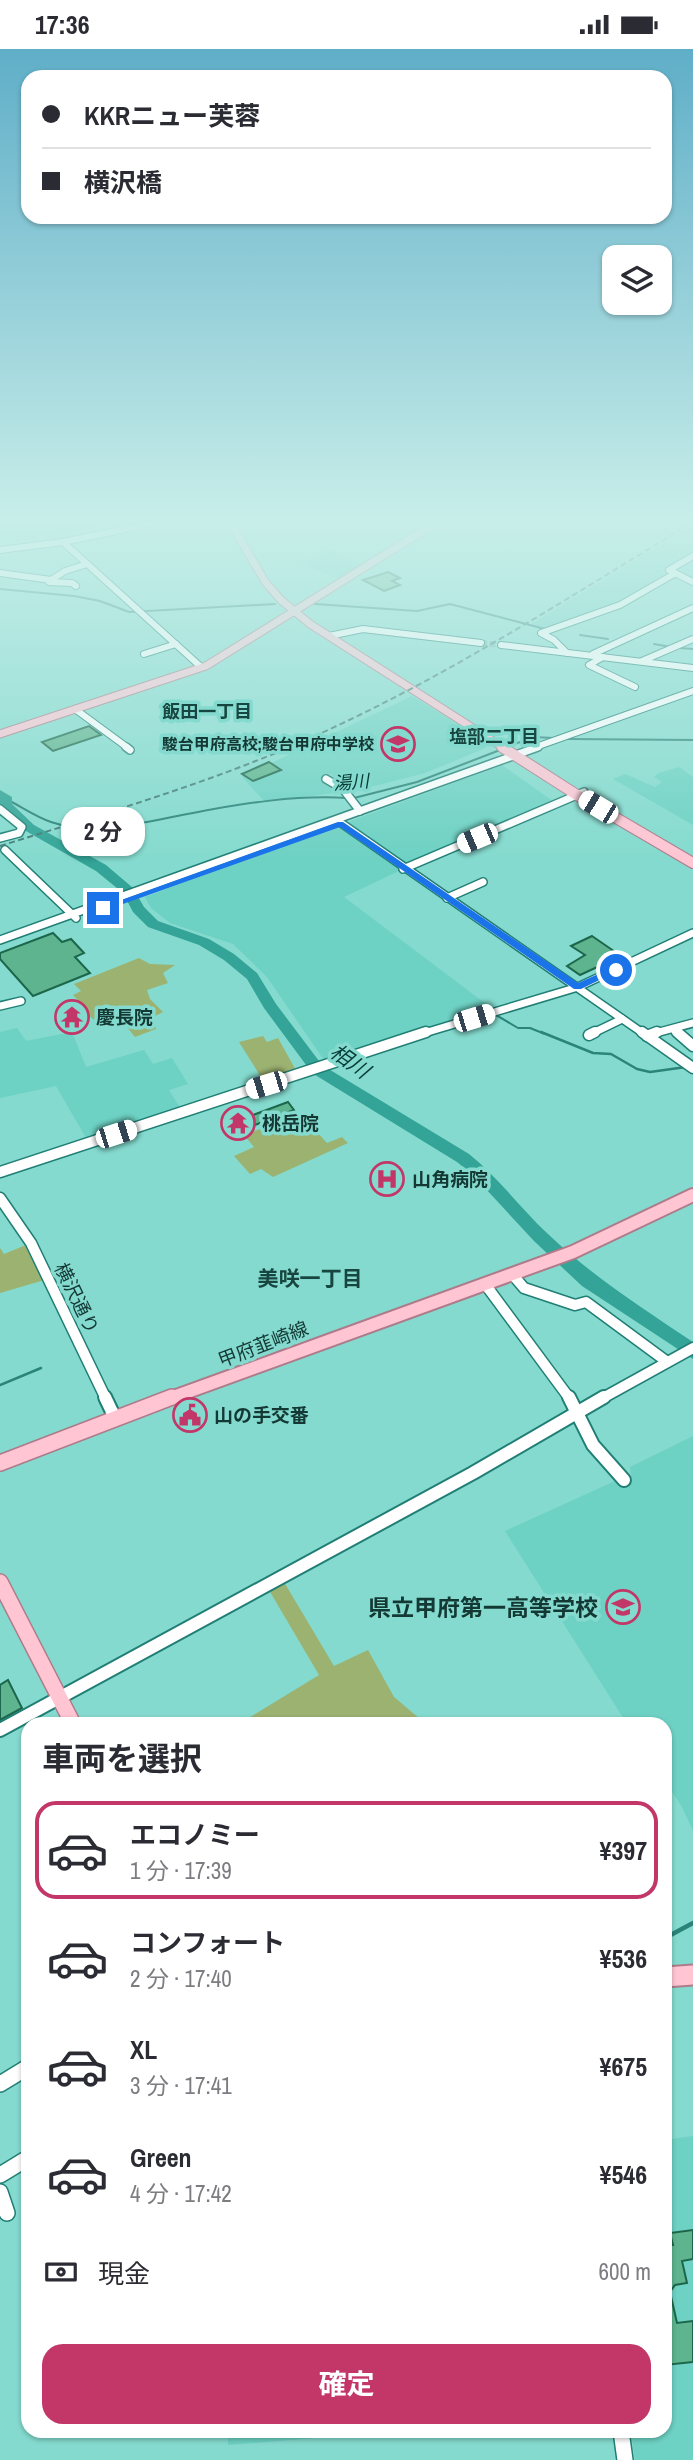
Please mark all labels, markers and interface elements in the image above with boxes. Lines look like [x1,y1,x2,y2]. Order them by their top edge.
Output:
text: 17:36 [35,7,90,42]
text: KKRニュー芙蓉 [84,98,260,133]
text: 横沢橋 [84,165,162,200]
map controls [602,245,672,315]
button: layers [602,245,672,315]
district label: 飯田一丁目 [162,699,252,724]
district label: 塩部二丁目 [449,724,539,749]
school or university icon: 駿台甲府高校;駿台甲府中学校 [379,725,417,763]
place label: 駿台甲府高校;駿台甲府中学校 [162,733,374,755]
water label: 湯川 [332,768,372,796]
car [575,787,622,827]
callout: 2 分 [61,807,145,855]
text: 2 分 [84,816,122,847]
car [454,820,501,856]
route end [87,892,119,924]
route start [600,954,632,986]
temple icon: 慶長院 [53,998,91,1036]
car [451,1002,498,1034]
place label: 慶長院 [96,1004,153,1030]
water label: 相川 [324,1037,377,1086]
car [243,1069,290,1101]
temple icon: 桃岳院 [219,1104,257,1142]
place label: 桃岳院 [262,1110,319,1136]
car [93,1118,140,1150]
hospital icon: 山角病院 [368,1160,406,1198]
place label: 山角病院 [412,1166,488,1192]
street label: 横沢通り [49,1258,105,1338]
district label: 美咲一丁目 [258,1264,363,1293]
street label: 甲府韮崎線 [214,1315,312,1373]
public building icon: 山の手交番 [171,1396,209,1434]
place label: 山の手交番 [214,1402,309,1428]
school or university icon: 県立甲府第一高等学校 [604,1588,642,1626]
place label: 県立甲府第一高等学校 [368,1592,598,1623]
text: 車両を選択 [42,1737,202,1780]
text: エコノミー [130,1817,260,1852]
icon: car [46,1819,109,1882]
text: ¥397 [600,1833,647,1868]
text: 1 分 · 17:39 [130,1855,232,1886]
text: コンフォート [130,1925,285,1960]
icon: car [46,1927,109,1990]
text: ¥536 [600,1941,647,1976]
text: 2 分 · 17:40 [130,1963,232,1994]
text: XL [130,2032,157,2067]
icon: car [46,2035,109,2098]
text: ¥675 [600,2049,647,2084]
text: 3 分 · 17:41 [130,2070,232,2101]
text: Green [130,2140,192,2175]
icon: car [46,2143,109,2206]
text: ¥546 [600,2157,647,2192]
text: 4 分 · 17:42 [130,2178,232,2209]
icon: cash [42,2253,80,2291]
text: 現金 [98,2256,150,2291]
text: 600 m [599,2256,651,2287]
button: 確定 [42,2344,651,2424]

